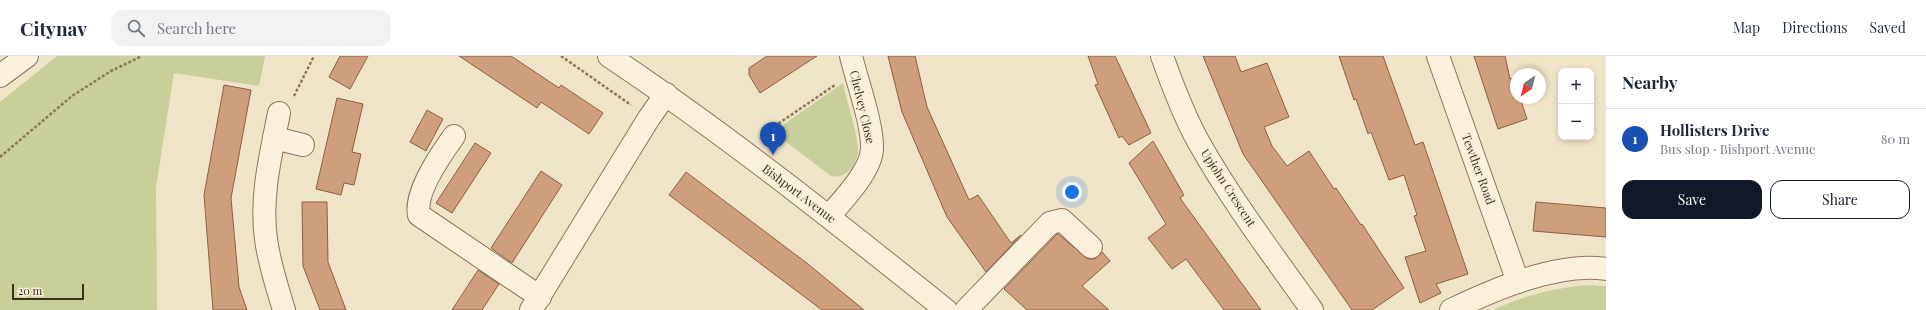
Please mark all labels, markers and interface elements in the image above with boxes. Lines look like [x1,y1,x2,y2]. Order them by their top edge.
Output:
search box [111,10,391,46]
text: Citynav [20,15,87,41]
icon: search [125,17,147,39]
text: Search here [157,18,236,38]
text: Map [1733,18,1760,37]
text: Directions [1782,18,1848,37]
text: Saved [1870,18,1906,37]
north arrow [1510,68,1546,104]
map controls [1558,68,1594,140]
button: + [1558,68,1594,104]
street label: Chelvey Close [847,69,879,145]
text: Nearby [1622,71,1677,93]
button: − [1558,104,1594,140]
text: Hollisters Drive [1660,120,1770,140]
pin: 1 [760,122,786,155]
text: 1 [1633,130,1637,147]
text: 80 m [1881,130,1910,147]
street label: Tewther Road [1459,131,1499,207]
text: Bus stop · Bishport Avenue [1660,140,1816,157]
street label: Upjohn Crescent [1198,145,1260,230]
street label: Bishport Avenue [759,160,840,226]
button: Save [1622,180,1762,219]
button: Share [1770,180,1910,219]
your location [1062,182,1082,202]
scale bar [12,282,84,301]
text: 20 m [18,283,42,298]

